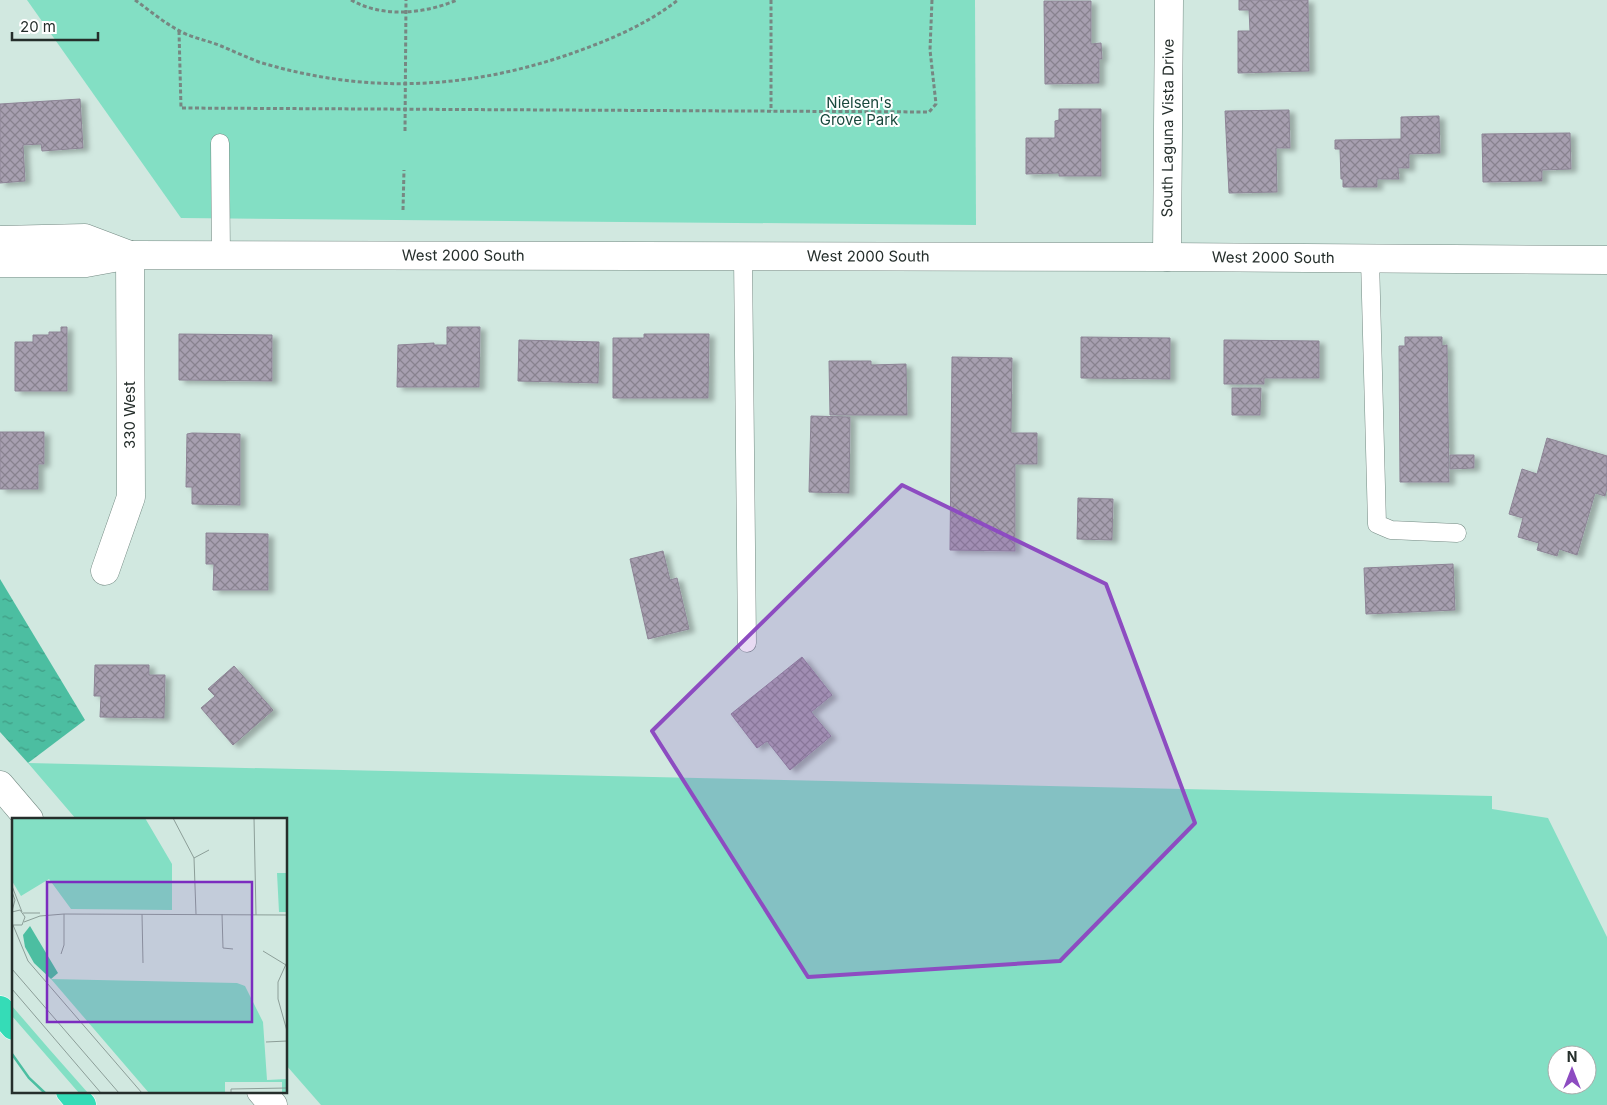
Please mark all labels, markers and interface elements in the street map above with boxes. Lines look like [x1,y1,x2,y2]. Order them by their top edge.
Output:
scale bar [12,10,99,42]
text: 20 m [20,17,56,36]
street label: South Laguna Vista Drive [1157,38,1178,218]
park label: Nielsen's Grove Park [820,93,899,129]
street label: West 2000 South [402,246,525,265]
street label: West 2000 South [807,246,930,266]
street label: West 2000 South [1212,247,1335,267]
street label: 330 West [120,381,139,449]
inset map [12,818,288,1092]
north arrow [1547,1045,1597,1095]
text: N [1567,1048,1577,1065]

